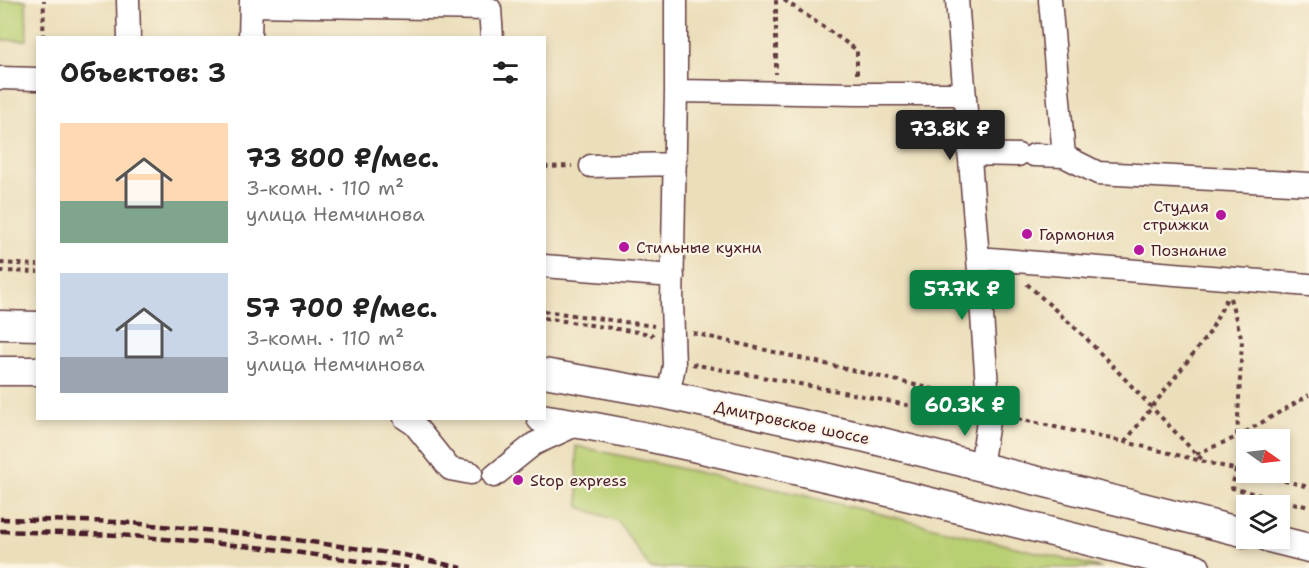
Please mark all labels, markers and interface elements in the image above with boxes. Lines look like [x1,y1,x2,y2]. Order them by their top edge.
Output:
text: Объектов: 3 [60,55,226,90]
icon: filters [489,56,522,89]
pin: 73.8K ₽ [895,110,1005,161]
text: 73.8K ₽ [910,116,990,142]
text: 73 800 ₽/мес. [246,140,439,175]
icon: home [108,147,180,219]
text: 3-комн. · 110 m² [246,175,404,201]
place label: Студия стрижки [1143,196,1209,235]
text: улица Немчинова [246,201,425,227]
marker: Студия стрижки [1214,208,1228,222]
place label: Гармония [1039,224,1115,245]
marker: Гармония [1020,227,1034,241]
place label: Стильные кухни [636,237,762,258]
marker: Стильные кухни [617,240,631,254]
place label: Познание [1151,240,1227,261]
marker: Познание [1132,243,1146,257]
pin: 57.7K ₽ [907,270,1017,321]
text: 57.7K ₽ [924,276,1000,302]
text: 57 700 ₽/мес. [246,290,438,325]
icon: home [108,297,180,369]
text: 3-комн. · 110 m² [246,325,404,351]
text: улица Немчинова [246,351,425,377]
pin: 60.3K ₽ [910,386,1020,437]
text: 60.3K ₽ [925,392,1005,418]
street label: Дмитровское шоссе [712,396,871,449]
north arrow [1236,429,1290,483]
map controls [1236,429,1290,549]
place label: Stop express [530,470,627,491]
marker: Stop express [511,473,525,487]
button: layers [1236,495,1290,549]

